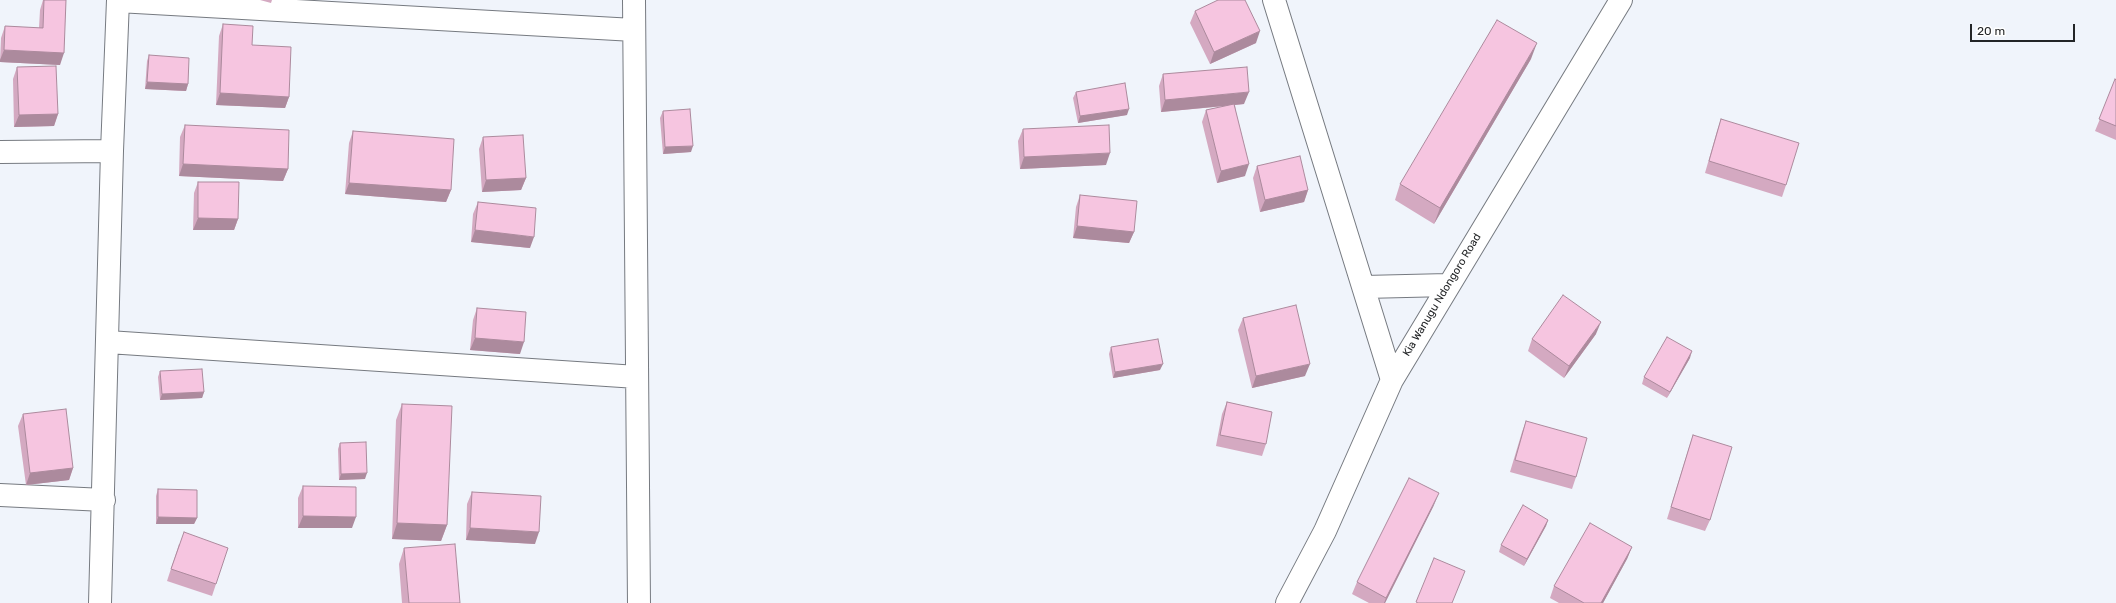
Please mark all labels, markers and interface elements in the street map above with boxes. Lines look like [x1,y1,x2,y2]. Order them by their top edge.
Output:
scale bar [1972,16,2077,42]
text: 20 m [1977,24,2005,38]
street label: Kia Wanugu Ndongoro Road [1400,231,1484,359]

